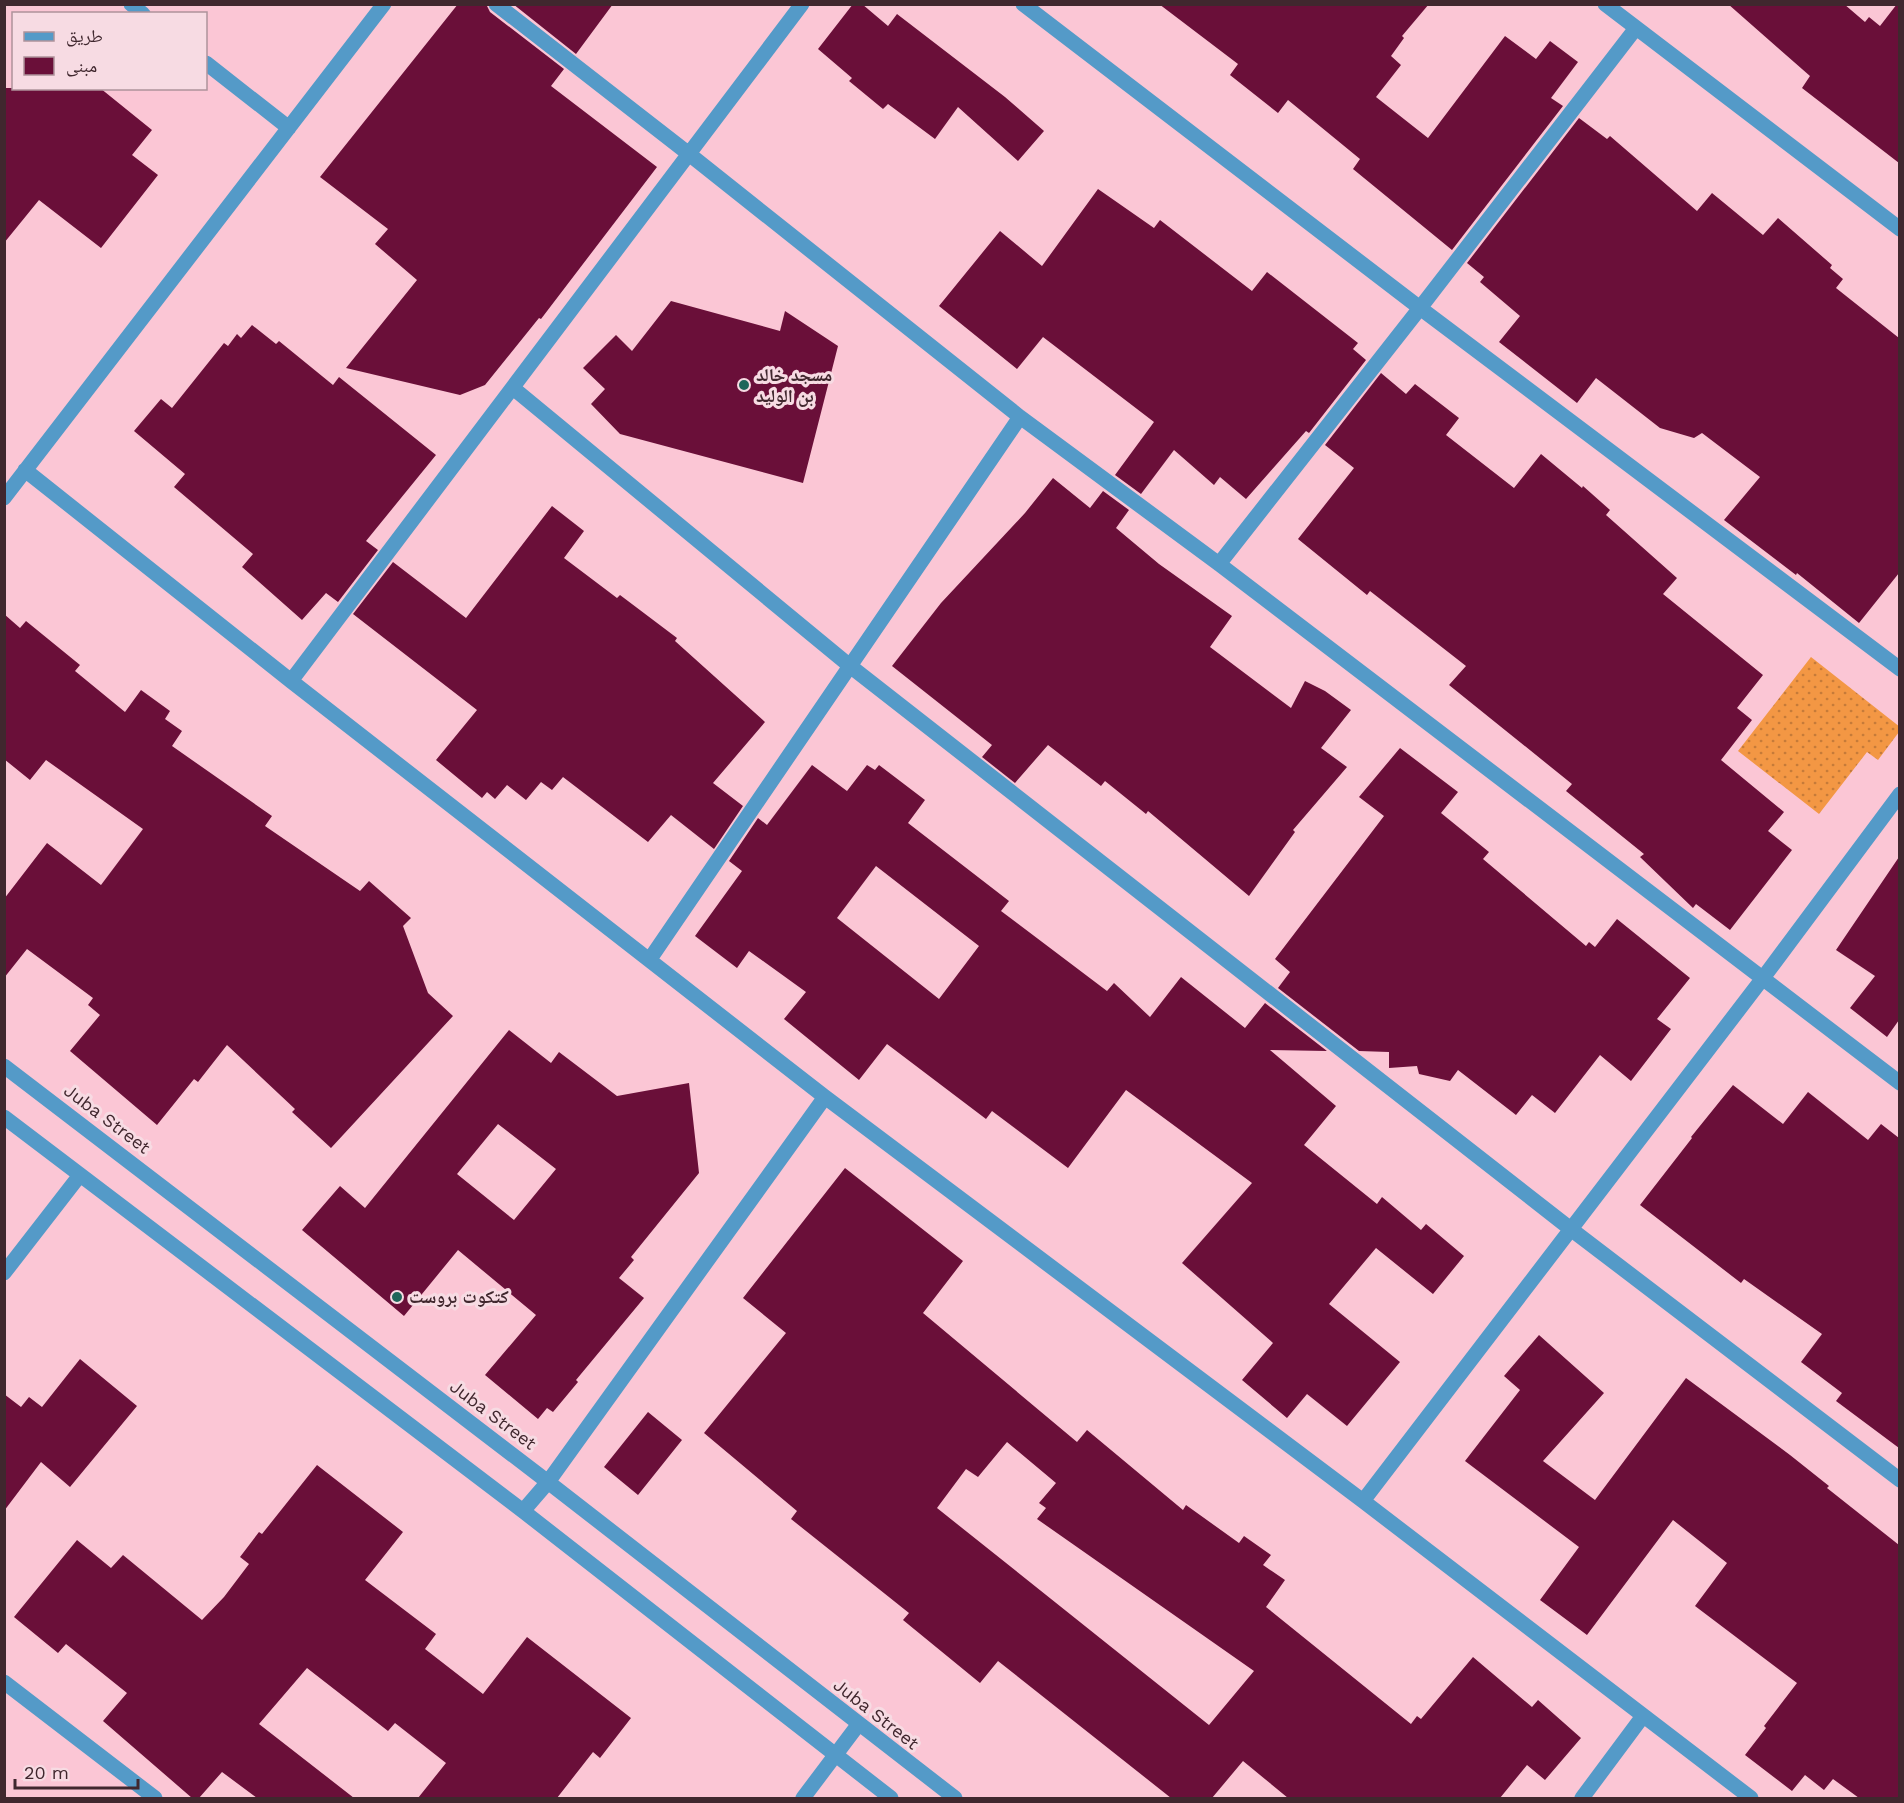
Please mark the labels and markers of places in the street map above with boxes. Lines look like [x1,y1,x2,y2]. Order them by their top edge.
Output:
place label: مسجد خالد بن الوليد [756,364,832,407]
marker: مسجد خالد بن الوليد [737,378,751,392]
place label: كتكوت بروست [409,1286,509,1308]
marker: كتكوت بروست [390,1290,404,1304]

